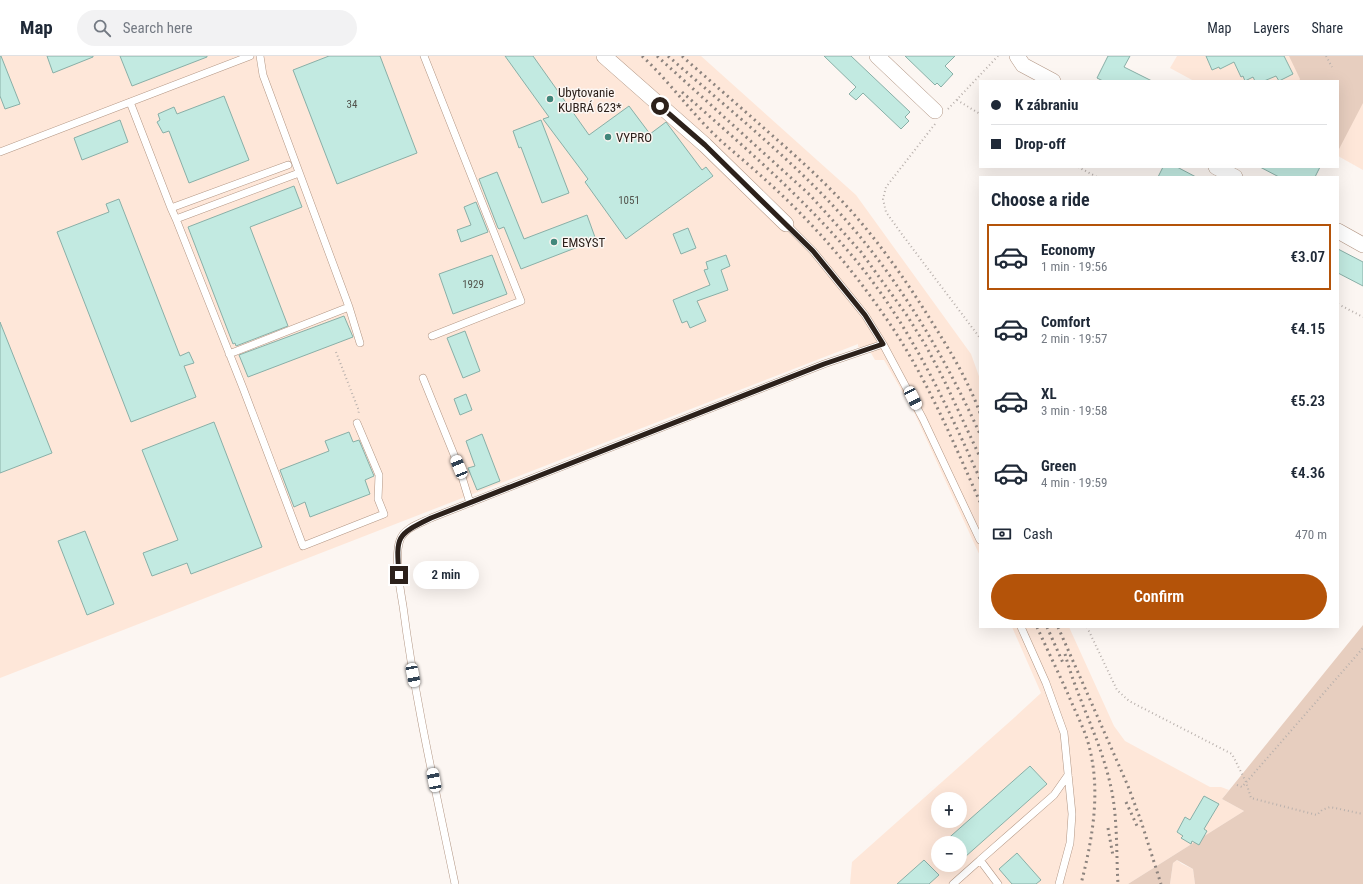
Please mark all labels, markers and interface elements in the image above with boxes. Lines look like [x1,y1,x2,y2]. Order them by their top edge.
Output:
search box [77,10,357,46]
text: Map [20,16,53,39]
icon: search [91,17,113,39]
text: Search here [123,19,193,37]
text: Map [1207,20,1231,36]
text: Layers [1253,20,1290,36]
text: Share [1312,20,1343,36]
place label: Ubytovanie KUBRÁ 623* [558,85,622,115]
marker: Ubytovanie KUBRÁ 623* [545,94,555,104]
text: K zábraniu [1015,96,1078,114]
route start [651,97,669,115]
house number: 34 [347,98,358,111]
place label: VYPRO [616,130,652,145]
marker: VYPRO [603,132,613,142]
text: Drop-off [1015,135,1066,153]
text: Choose a ride [991,189,1090,210]
house number: 1051 [618,194,640,207]
place label: EMSYST [562,235,605,250]
marker: EMSYST [549,237,559,247]
icon: car [993,239,1029,275]
text: Economy [1041,241,1095,259]
text: €3.07 [1291,248,1325,266]
text: 1 min · 19:56 [1041,259,1107,274]
house number: 1929 [462,278,484,291]
icon: car [993,311,1029,347]
text: Comfort [1041,313,1090,331]
text: €4.15 [1291,320,1325,338]
text: 2 min · 19:57 [1041,331,1107,346]
icon: car [993,383,1029,419]
car [902,385,924,411]
text: XL [1041,385,1057,403]
text: €5.23 [1291,392,1325,410]
text: 3 min · 19:58 [1041,403,1107,418]
car [449,454,469,480]
icon: car [993,455,1029,491]
text: Green [1041,457,1076,475]
text: €4.36 [1291,464,1325,482]
text: 4 min · 19:59 [1041,475,1107,490]
icon: cash [991,523,1013,545]
text: Cash [1023,525,1053,543]
text: 470 m [1295,527,1327,542]
callout: 2 min [413,561,479,589]
route end [390,566,408,584]
text: 2 min [432,567,460,582]
button: Confirm [991,574,1327,620]
car [405,662,421,688]
car [426,767,442,793]
map controls [931,792,967,872]
button: + [931,792,967,828]
button: − [931,836,967,872]

